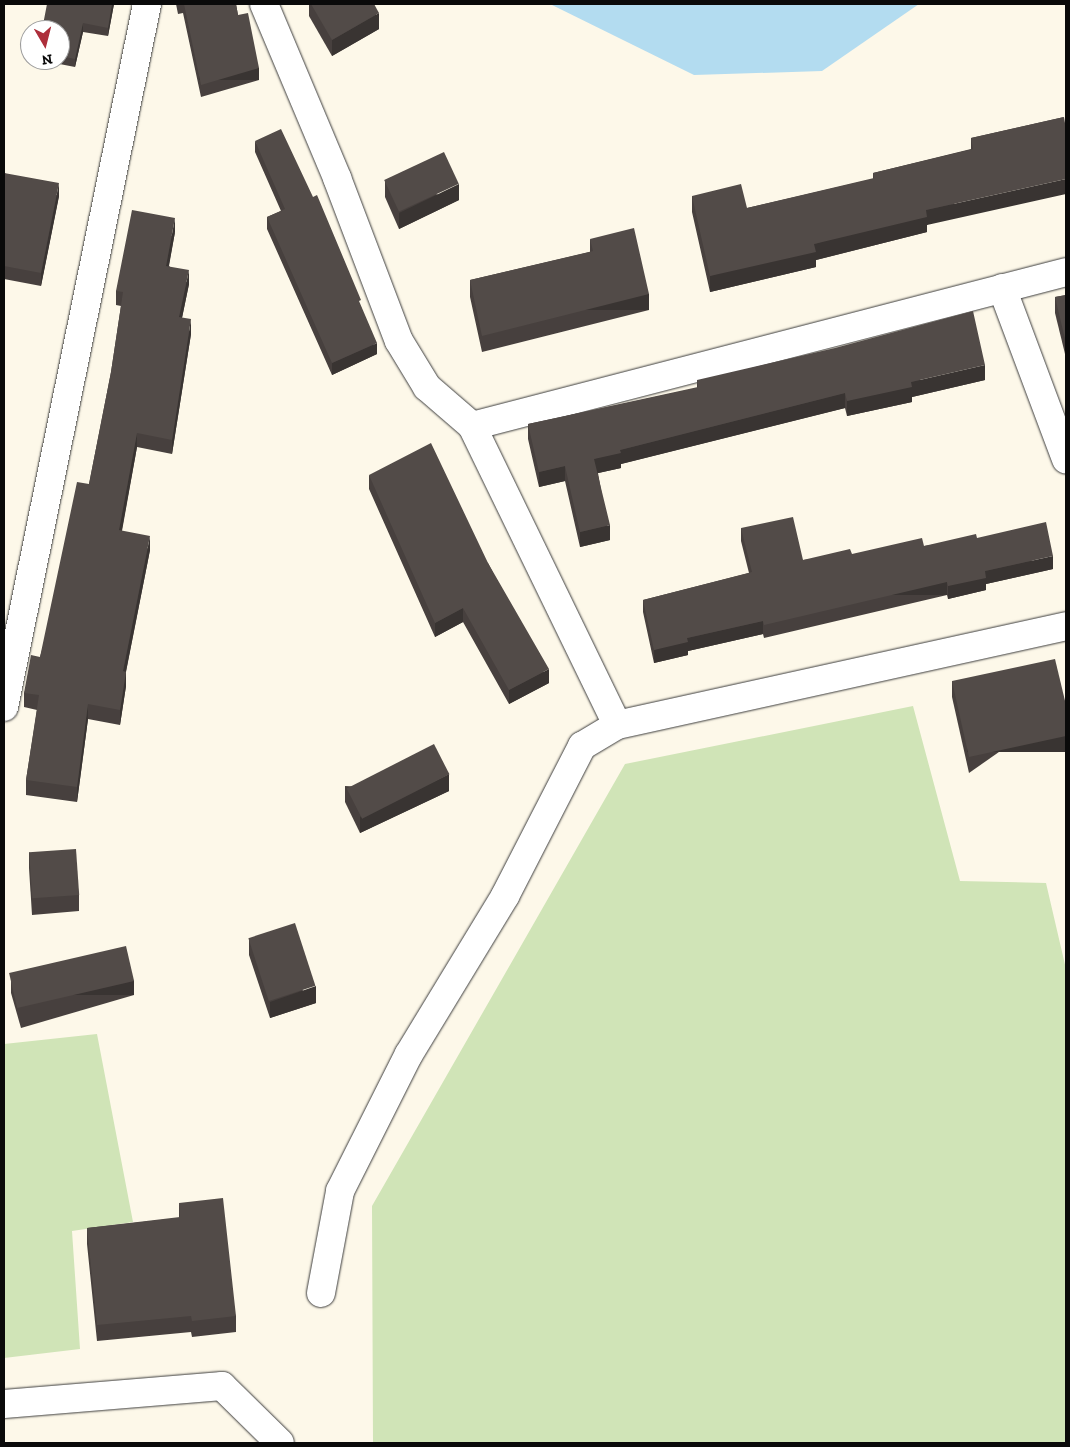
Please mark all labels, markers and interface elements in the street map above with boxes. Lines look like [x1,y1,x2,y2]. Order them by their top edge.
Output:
north arrow [20,20,70,70]
text: N [41,50,53,69]

